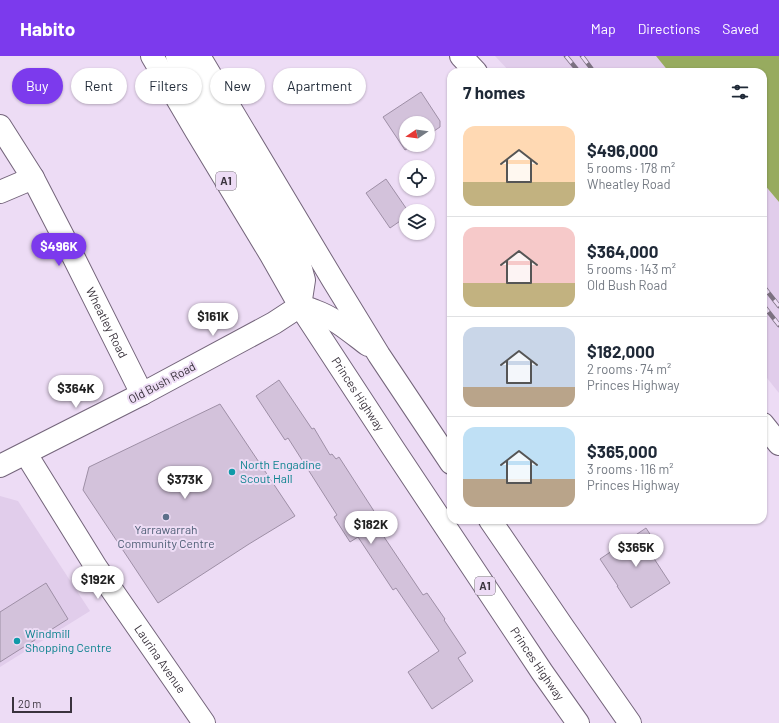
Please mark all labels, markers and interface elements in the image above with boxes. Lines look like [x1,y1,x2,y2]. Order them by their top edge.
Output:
text: Habito [20,17,75,40]
text: Map [591,20,616,37]
text: Directions [638,20,700,37]
text: Saved [722,20,759,37]
chip: Buy [12,68,63,104]
chip: Rent [71,68,127,104]
chip: Filters [135,68,202,104]
chip: New [210,68,265,104]
chip: Apartment [273,68,366,104]
icon: filters [729,81,751,103]
text: 7 homes [463,82,525,102]
north arrow [399,116,435,152]
map controls [399,116,435,240]
text: $496,000 [587,140,658,160]
icon: home [495,142,543,190]
button: locate [399,160,435,196]
text: 5 rooms · 178 m² [587,160,675,176]
road number: A1 [216,172,236,190]
text: Wheatley Road [587,176,671,192]
button: layers [399,204,435,240]
pin: $496K [31,233,87,267]
text: $496K [40,238,78,254]
text: $364,000 [587,241,658,261]
icon: home [495,243,543,291]
text: 5 rooms · 143 m² [587,261,676,277]
text: Old Bush Road [587,277,667,293]
street label: Wheatley Road [84,285,131,360]
pin: $161K [185,303,241,337]
text: $161K [197,308,229,324]
text: $182,000 [587,341,655,361]
icon: home [495,343,543,391]
street label: Princes Highway [329,354,388,434]
street label: Old Bush Road [126,359,198,406]
text: 2 rooms · 74 m² [587,361,671,377]
pin: $364K [48,375,104,409]
text: Princes Highway [587,377,680,393]
text: $364K [57,380,95,396]
text: $365,000 [587,441,657,461]
icon: home [495,443,543,491]
place label: North Engadine Scout Hall [240,457,321,485]
text: 3 rooms · 116 m² [587,461,674,477]
pin: $373K [157,466,213,500]
marker: North Engadine Scout Hall [227,467,237,477]
text: $373K [167,471,203,487]
text: Princes Highway [587,477,680,493]
pin: $182K [343,511,399,545]
marker: Yarrawarrah Community Centre [161,512,171,522]
text: $182K [354,516,388,532]
place label: Yarrawarrah Community Centre [117,522,215,550]
pin: $365K [608,534,664,568]
text: $365K [618,539,654,555]
pin: $192K [70,566,126,600]
text: $192K [81,571,115,587]
road number: A1 [475,577,495,595]
street label: Laurina Avenue [132,622,189,695]
street label: Princes Highway [508,624,568,703]
place label: Windmill Shopping Centre [25,626,112,654]
marker: Windmill Shopping Centre [12,636,22,646]
scale bar [12,695,72,714]
text: 20 m [18,697,41,710]

